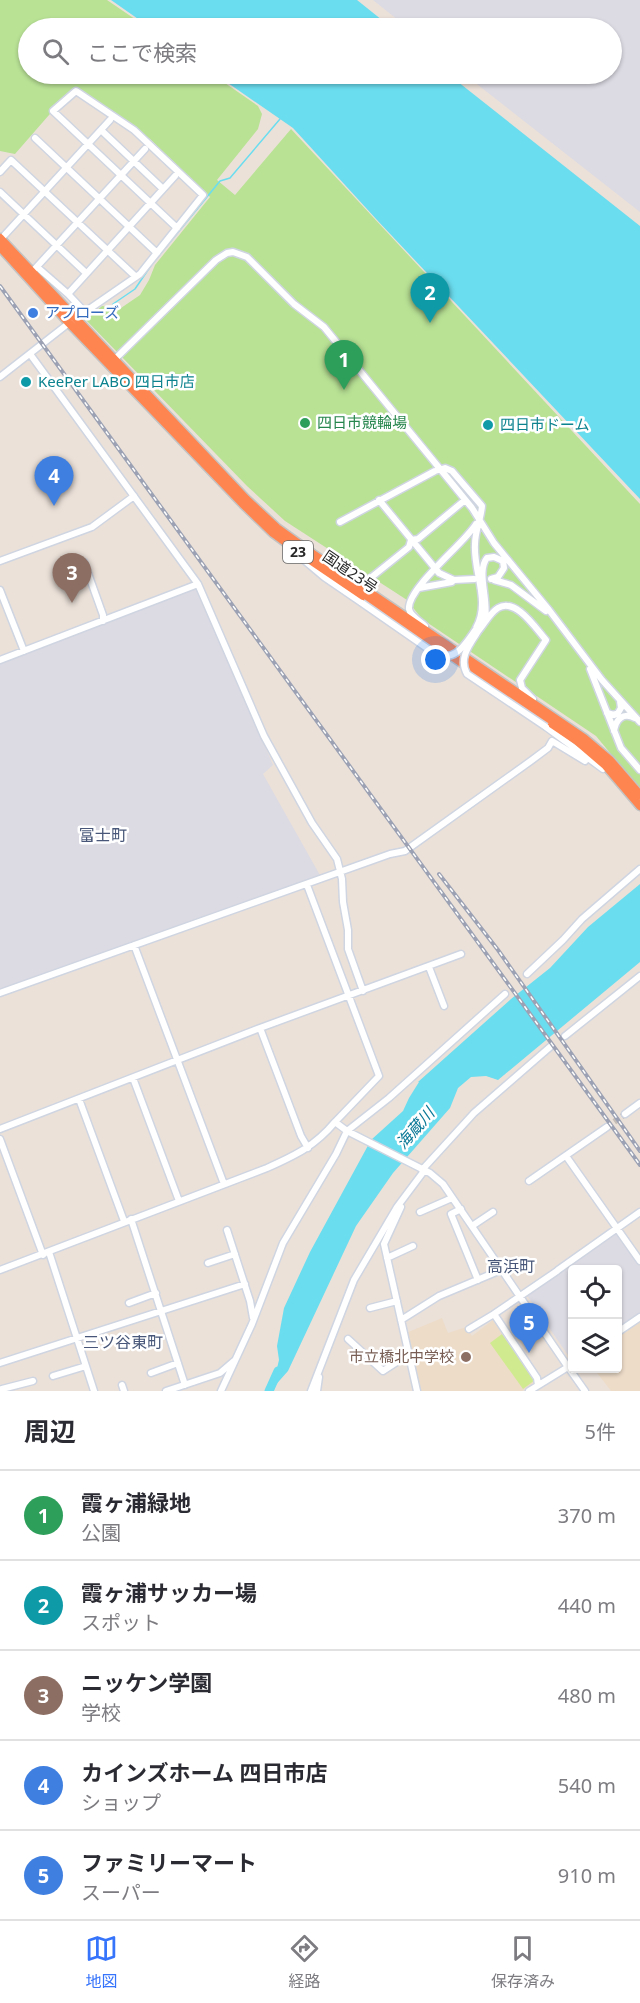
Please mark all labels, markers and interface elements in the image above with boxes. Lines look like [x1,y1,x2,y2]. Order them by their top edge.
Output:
search box [18,18,622,84]
icon: search [39,35,72,68]
text: ここで検索 [87,37,197,67]
pin: 2 [410,274,450,323]
place label: アプローズ [45,302,119,322]
marker: アプローズ [26,306,40,320]
pin: 1 [324,340,364,390]
place label: KeePer LABO 四日市店 [38,371,195,391]
marker: KeePer LABO 四日市店 [19,375,33,389]
place label: 四日市競輪場 [317,412,407,432]
place label: 四日市ドーム [500,414,590,434]
marker: 四日市競輪場 [298,416,312,430]
marker: 四日市ドーム [481,418,495,432]
pin: 4 [34,456,74,506]
road number: 23 [283,541,313,563]
street label: 国道23号 [319,545,382,597]
pin: 3 [52,554,92,603]
your location [421,645,450,674]
district label: 富士町 [79,824,127,846]
water label: 海蔵川 [391,1101,440,1153]
district label: 高浜町 [487,1255,535,1277]
map controls [568,1265,622,1373]
button: locate [568,1265,622,1319]
pin: 5 [510,1304,548,1353]
button: layers [568,1319,622,1373]
district label: 三ツ谷東町 [83,1331,163,1353]
place label: 市立橋北中学校 [349,1346,454,1366]
marker: 市立橋北中学校 [459,1350,473,1364]
text: 周辺 [24,1413,76,1449]
text: 5件 [585,1418,616,1445]
text: 霞ヶ浦緑地 [81,1487,191,1517]
text: 1 [38,1502,49,1529]
text: 370 m [558,1502,616,1529]
text: 公園 [81,1519,121,1546]
text: 霞ヶ浦サッカー場 [81,1577,257,1607]
text: 2 [38,1592,49,1619]
text: 440 m [558,1592,616,1619]
text: スポット [81,1609,161,1636]
text: ニッケン学園 [81,1667,212,1697]
text: 3 [38,1682,49,1709]
text: 480 m [558,1682,616,1709]
text: 学校 [81,1699,121,1726]
text: カインズホーム 四日市店 [81,1757,328,1787]
text: 4 [38,1772,49,1799]
text: 540 m [558,1772,616,1799]
text: ショップ [81,1789,161,1816]
text: ファミリーマート [81,1847,257,1877]
text: 5 [38,1862,49,1889]
text: 910 m [558,1862,616,1889]
text: スーパー [81,1879,161,1906]
tab: 地図 [85,1932,118,1992]
tab: 経路 [288,1932,321,1992]
tab: 保存済み [491,1932,555,1992]

